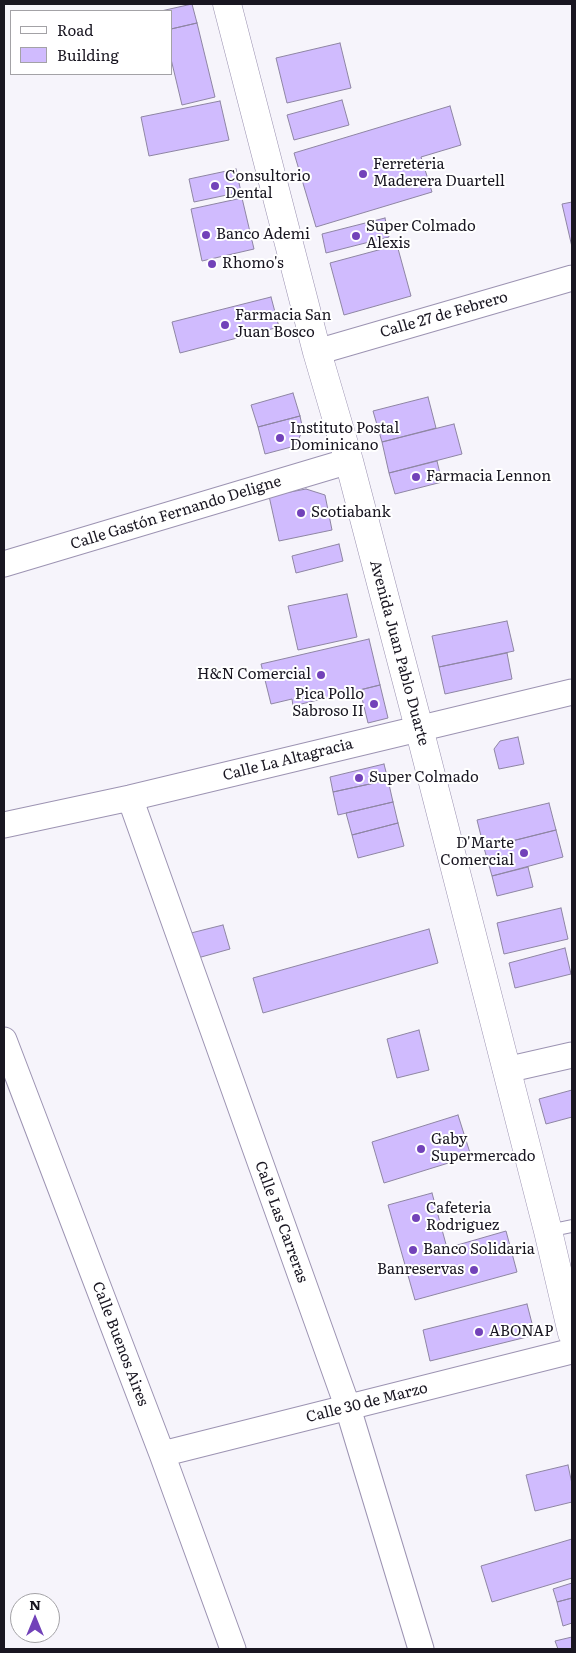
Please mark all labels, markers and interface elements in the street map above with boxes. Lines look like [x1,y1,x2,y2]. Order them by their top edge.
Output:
legend [10,10,172,75]
text: Road [57,18,93,41]
text: Building [57,43,119,66]
place label: Ferreteria Maderera Duartell [373,156,505,191]
place label: Consultorio Dental [225,168,310,203]
marker: Ferreteria Maderera Duartell [357,168,369,180]
marker: Consultorio Dental [209,180,221,192]
place label: Super Colmado Alexis [366,218,476,253]
place label: Banco Ademi [216,226,310,244]
marker: Banco Ademi [200,229,212,241]
marker: Super Colmado Alexis [350,230,362,242]
place label: Rhomo's [222,255,284,273]
marker: Rhomo's [206,258,218,270]
street label: Calle 27 de Febrero [378,288,510,342]
place label: Farmacia San Juan Bosco [235,307,331,342]
marker: Farmacia San Juan Bosco [219,319,231,331]
place label: Instituto Postal Dominicano [290,420,399,455]
marker: Instituto Postal Dominicano [274,432,286,444]
place label: Farmacia Lennon [426,468,551,486]
marker: Farmacia Lennon [410,471,422,483]
street label: Calle Gastón Fernando Deligne [68,472,284,554]
place label: Scotiabank [311,504,391,522]
marker: Scotiabank [295,507,307,519]
street label: Avenida Juan Pablo Duarte [366,558,432,748]
place label: H&N Comercial [197,666,311,684]
marker: H&N Comercial [315,669,327,681]
place label: Pica Pollo Sabroso II [292,686,364,721]
marker: Pica Pollo Sabroso II [368,698,380,710]
street label: Calle La Altagracia [221,735,355,785]
place label: Super Colmado [369,769,479,787]
marker: Super Colmado [353,772,365,784]
place label: D'Marte Comercial [440,835,514,870]
marker: D'Marte Comercial [518,847,530,859]
place label: Gaby Supermercado [431,1131,536,1166]
marker: Gaby Supermercado [415,1143,427,1155]
street label: Calle Las Carreras [251,1159,311,1285]
place label: Cafeteria Rodriguez [426,1200,499,1235]
marker: Cafeteria Rodriguez [410,1212,422,1224]
place label: Banco Solidaria [423,1241,535,1259]
marker: Banco Solidaria [407,1244,419,1256]
place label: Banreservas [377,1261,464,1279]
marker: Banreservas [468,1264,480,1276]
street label: Calle Buenos Aires [88,1279,152,1409]
place label: ABONAP [489,1323,553,1341]
marker: ABONAP [473,1326,485,1338]
street label: Calle 30 de Marzo [304,1379,430,1427]
north arrow [10,1593,60,1643]
text: N [29,1594,41,1614]

